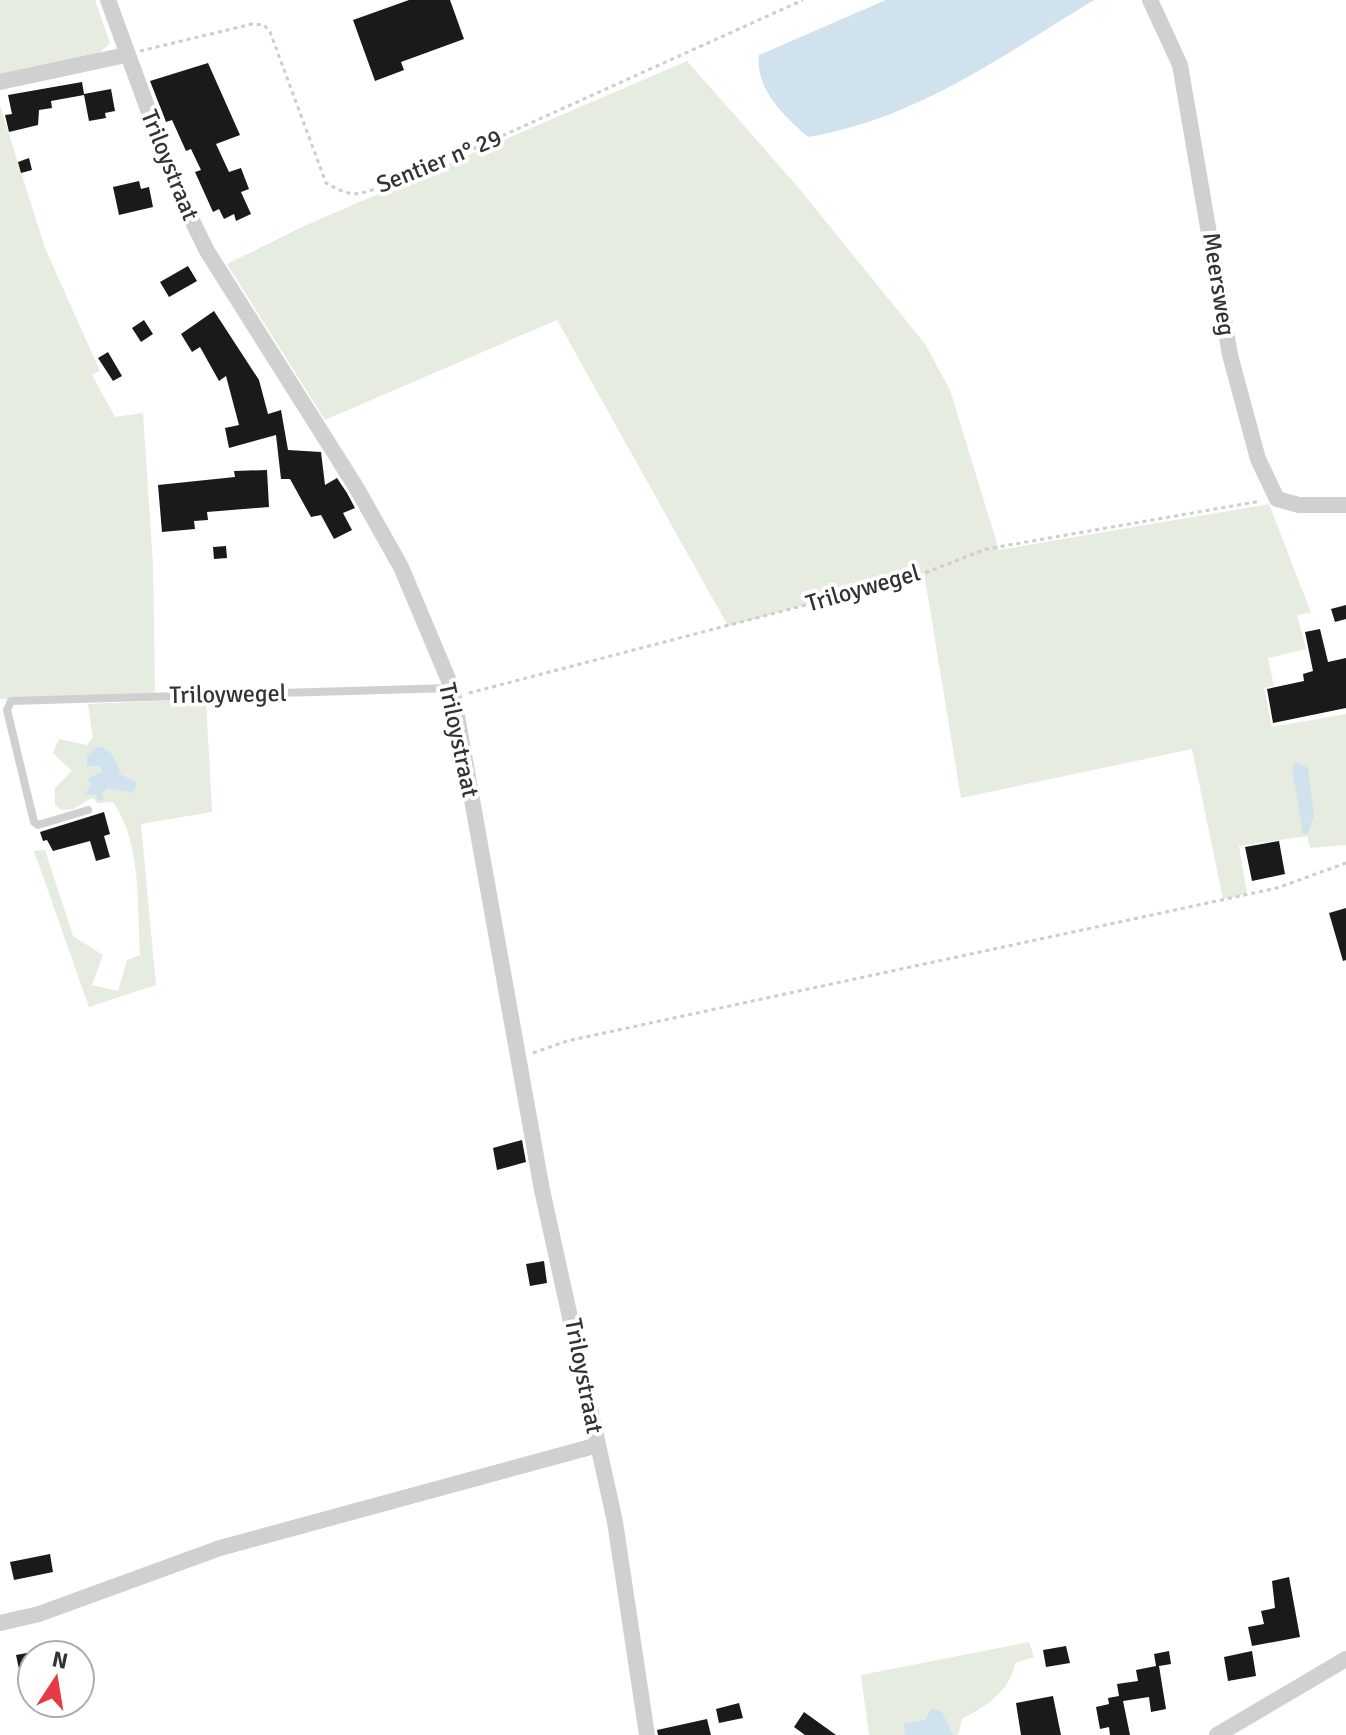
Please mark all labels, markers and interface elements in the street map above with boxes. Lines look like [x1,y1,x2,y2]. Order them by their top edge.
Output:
street label: Triloystraat [134,105,206,225]
street label: Sentier n° 29 [372,122,506,200]
street label: Meersweg [1196,230,1242,338]
street label: Triloywegel [802,557,924,619]
street label: Triloywegel [169,678,287,710]
street label: Triloystraat [432,680,486,800]
street label: Triloystraat [558,1316,610,1436]
north arrow [16,1639,96,1719]
text: N [50,1645,70,1675]

